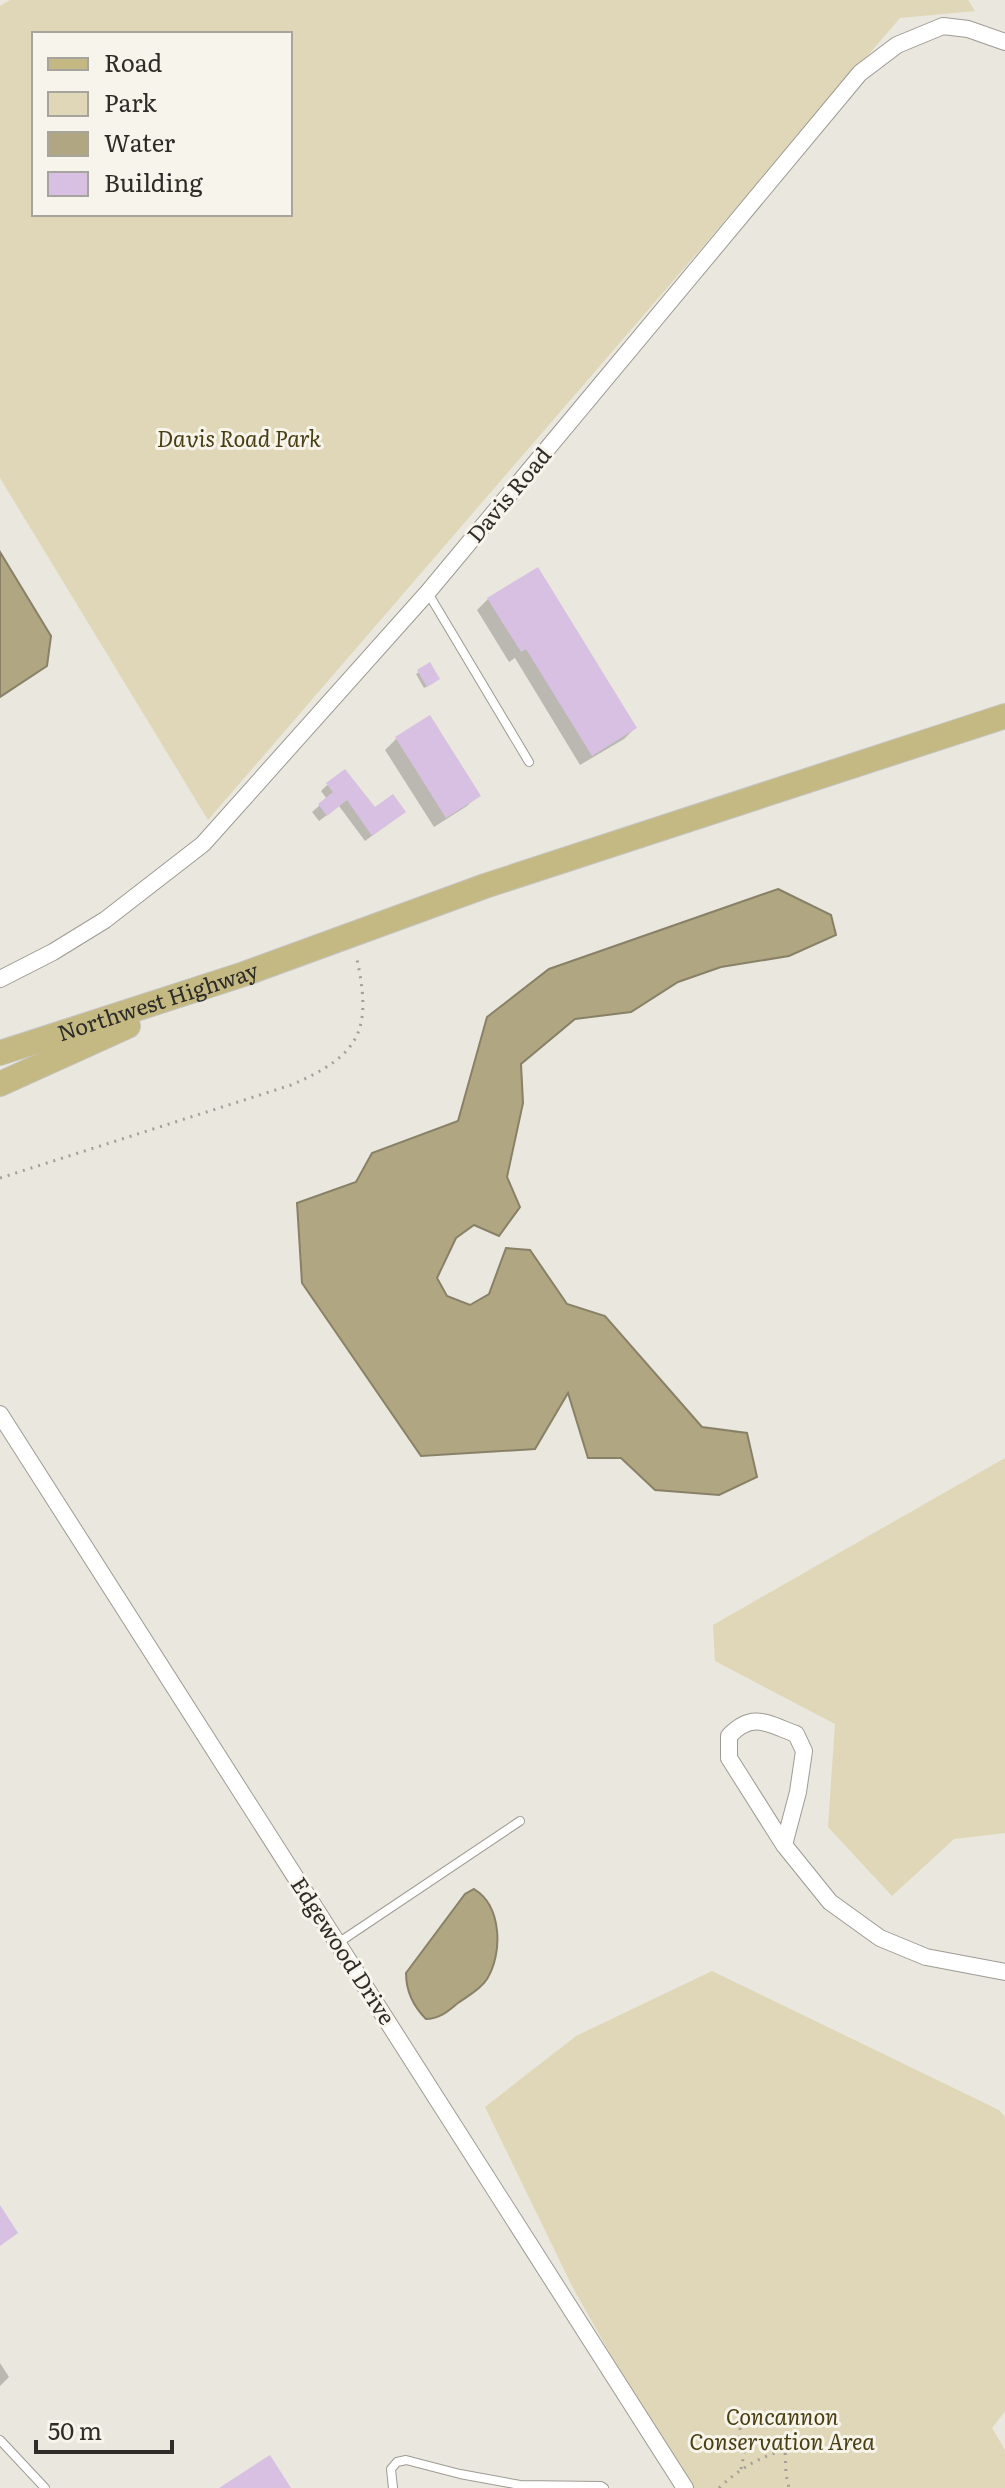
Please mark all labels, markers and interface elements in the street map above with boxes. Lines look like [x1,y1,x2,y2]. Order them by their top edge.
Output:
legend [32,32,292,216]
text: Road [104,44,163,79]
text: Park [104,84,157,119]
text: Water [104,124,176,159]
text: Building [104,164,203,199]
park label: Davis Road Park [157,421,321,454]
street label: Davis Road [458,439,558,549]
street label: Northwest Highway [53,952,263,1048]
street label: Edgewood Drive [284,1870,405,2031]
park label: Concannon Conservation Area [689,2399,875,2457]
scale bar [36,2404,172,2454]
text: 50 m [48,2412,102,2447]

